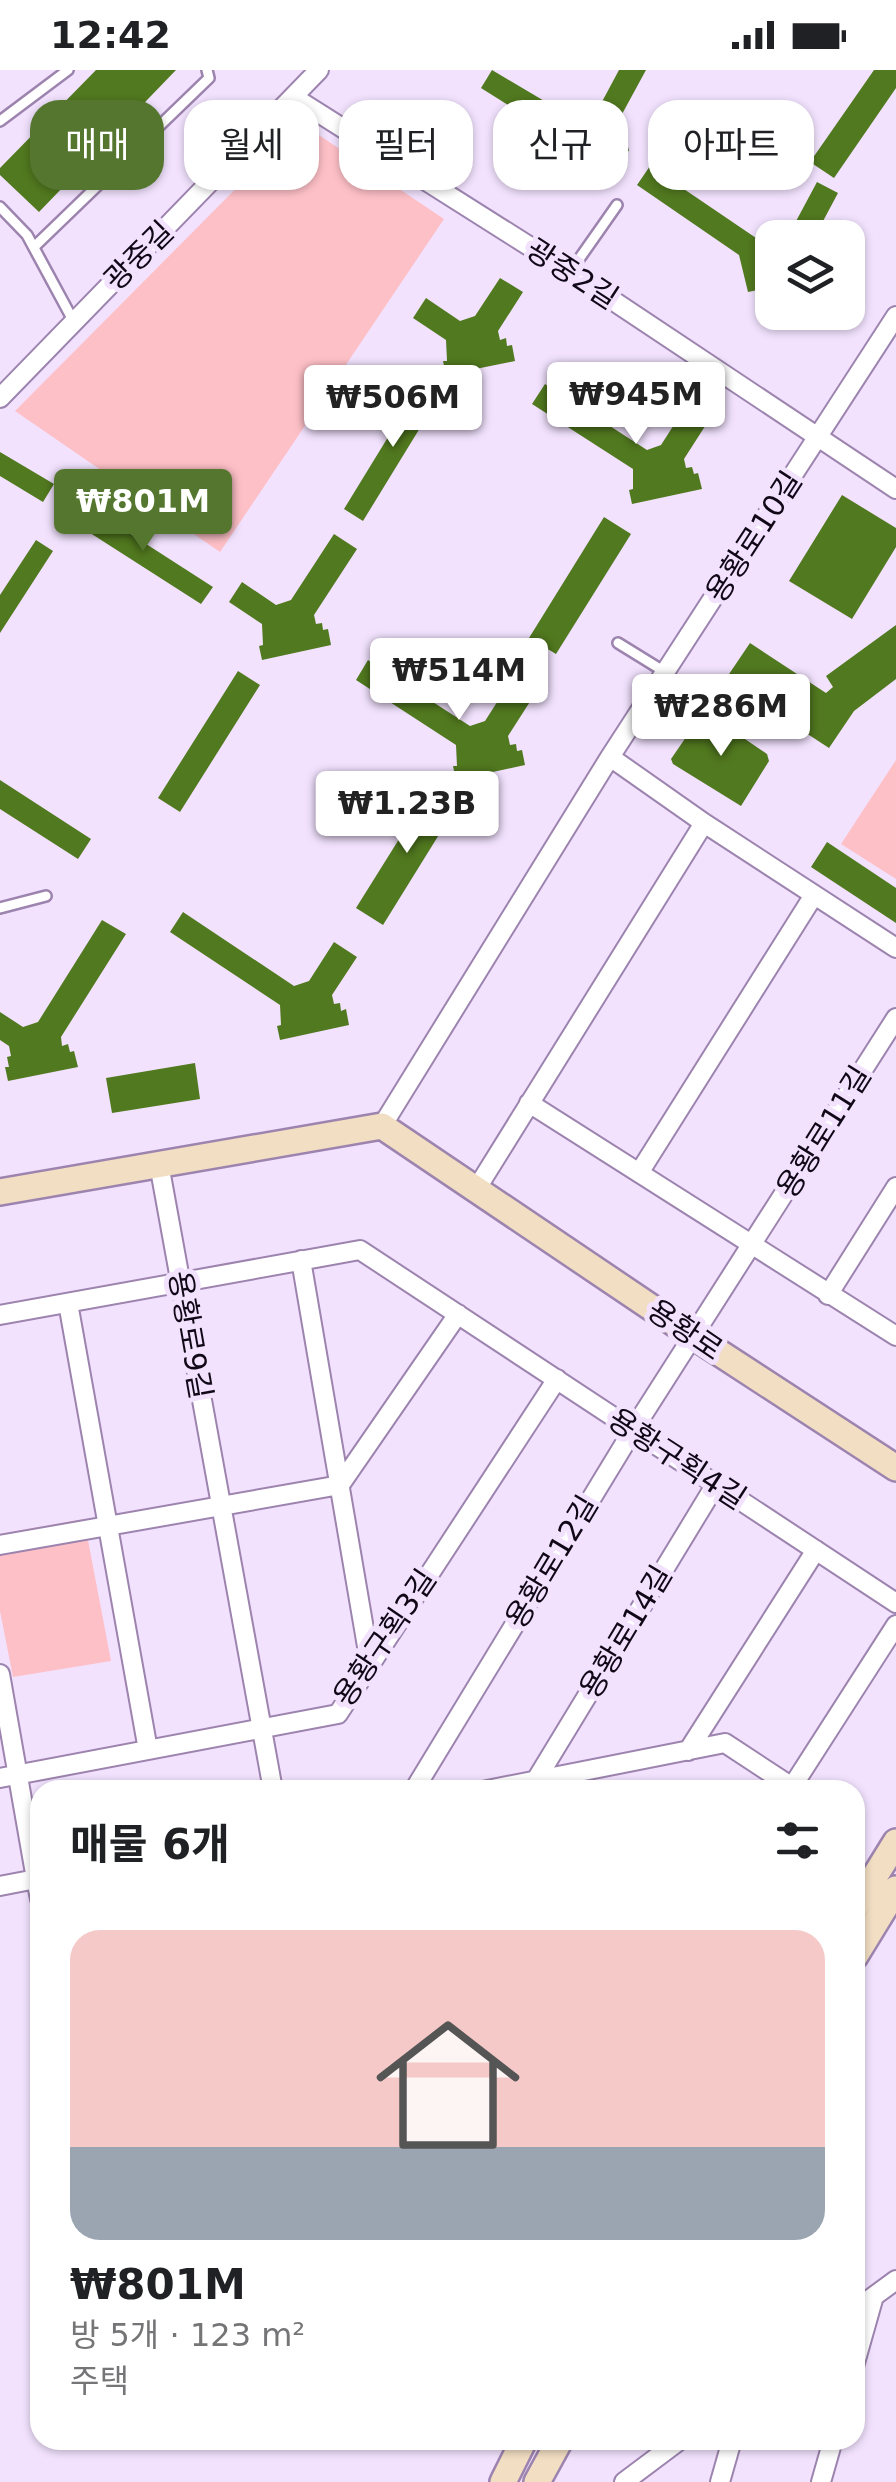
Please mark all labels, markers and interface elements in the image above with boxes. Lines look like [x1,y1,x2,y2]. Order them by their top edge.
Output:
text: 12:42 [50,13,171,57]
chip: 매매 [30,100,164,190]
chip: 월세 [184,100,319,190]
chip: 필터 [339,100,473,190]
chip: 신규 [493,100,628,190]
chip: 아파트 [648,100,814,190]
street label: 광중길 [97,214,180,297]
map controls [755,220,865,330]
button: layers [755,220,865,330]
street label: 광중2길 [520,231,625,316]
pin: ₩945M [566,362,706,447]
pin: ₩506M [323,365,463,450]
text: ₩945M [569,375,703,413]
text: ₩506M [326,378,460,416]
street label: 용황로10길 [698,465,809,609]
pin: ₩801M [73,469,213,554]
text: ₩801M [76,482,210,520]
pin: ₩514M [389,638,529,723]
text: ₩514M [392,651,526,689]
pin: ₩286M [651,674,791,759]
text: ₩286M [654,687,788,725]
pin: ₩1.23B [326,771,488,856]
text: ₩1.23B [338,784,476,822]
street label: 용황로11길 [769,1059,878,1204]
street label: 용황로9길 [162,1268,219,1402]
street label: 용황로 [641,1292,729,1367]
street label: 용황구획4길 [602,1401,753,1516]
street label: 용황로12길 [498,1489,605,1634]
street label: 용황로14길 [572,1559,679,1704]
street label: 용황구획3길 [326,1563,443,1713]
icon: filters [770,1813,825,1868]
text: 매물 6개 [70,1820,230,1869]
icon: home [358,1995,538,2175]
text: ₩801M [70,2260,246,2309]
text: 방 5개 · 123 m² [70,2316,305,2354]
text: 주택 [70,2362,129,2400]

